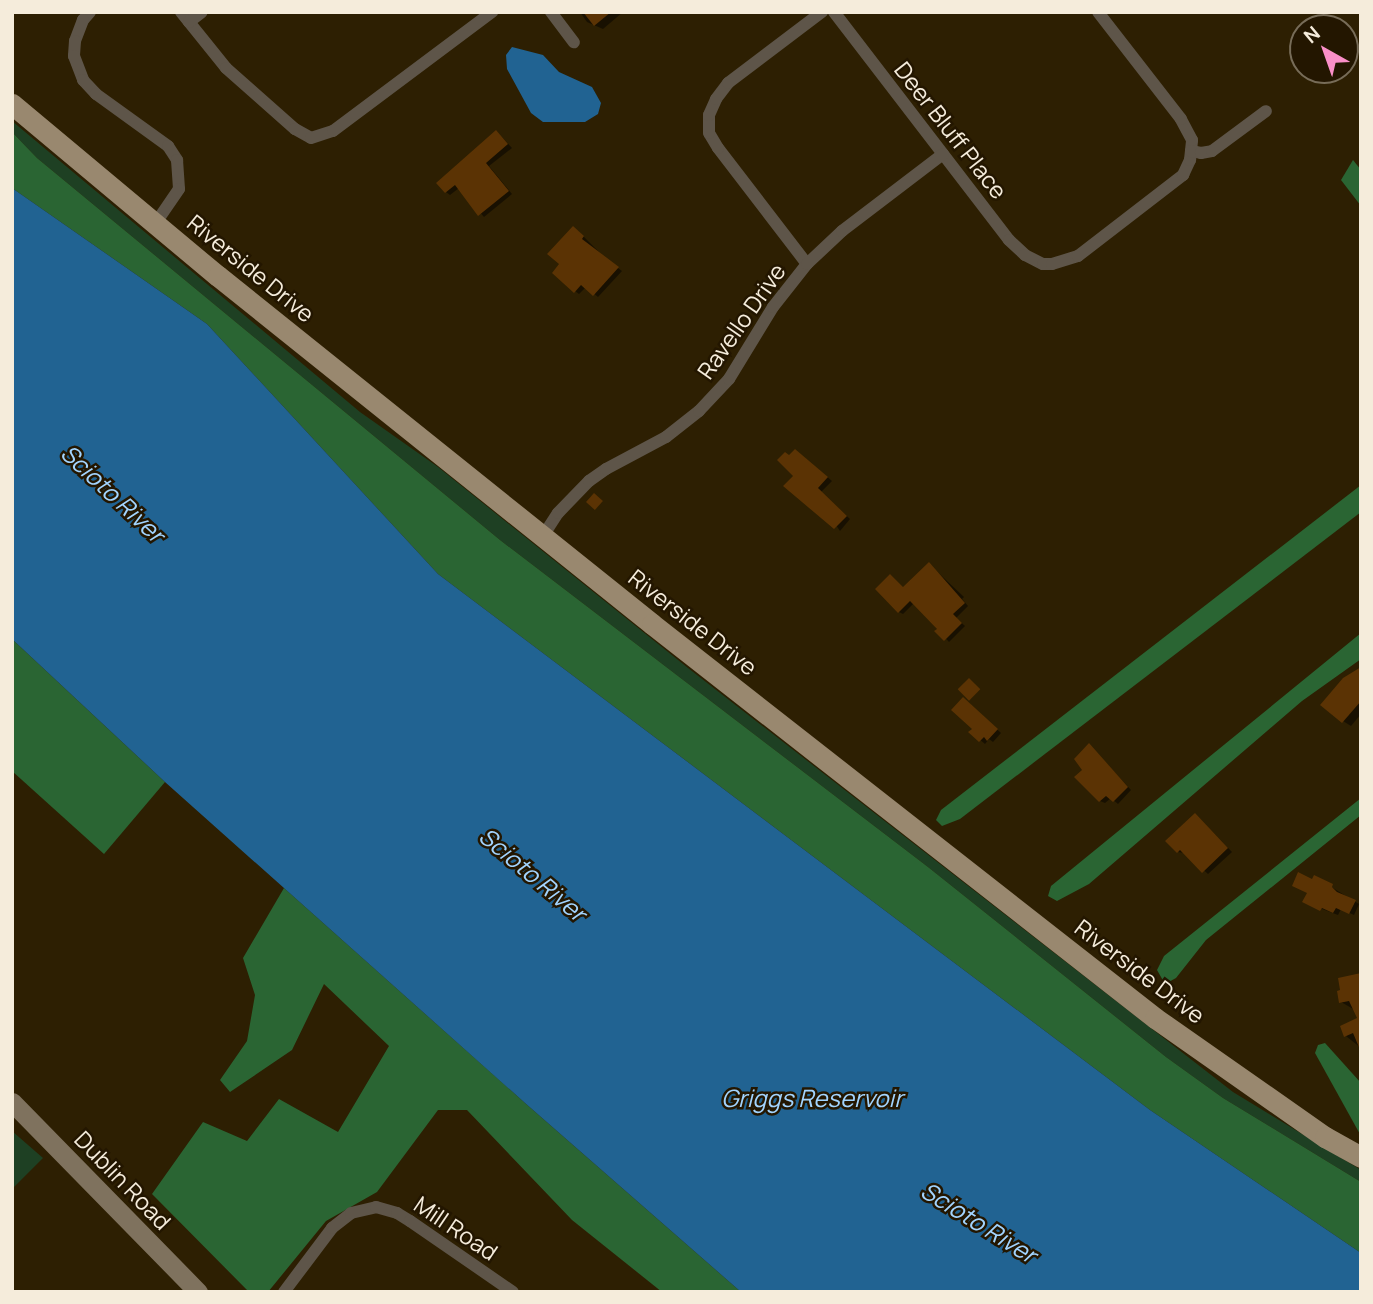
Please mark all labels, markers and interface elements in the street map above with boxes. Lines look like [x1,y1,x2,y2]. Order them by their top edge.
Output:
north arrow [1289,14,1359,84]
text: N [1298,20,1325,49]
street label: Deer Bluff Place [889,56,1013,204]
street label: Riverside Drive [182,208,320,328]
street label: Ravello Drive [691,258,791,384]
water label: Scioto River [55,438,171,548]
street label: Riverside Drive [623,563,763,681]
water label: Scioto River [474,821,592,927]
street label: Riverside Drive [1070,913,1210,1029]
water label: Griggs Reservoir [721,1084,903,1112]
street label: Dublin Road [69,1125,177,1235]
water label: Scioto River [916,1175,1042,1269]
street label: Mill Road [409,1190,503,1266]

